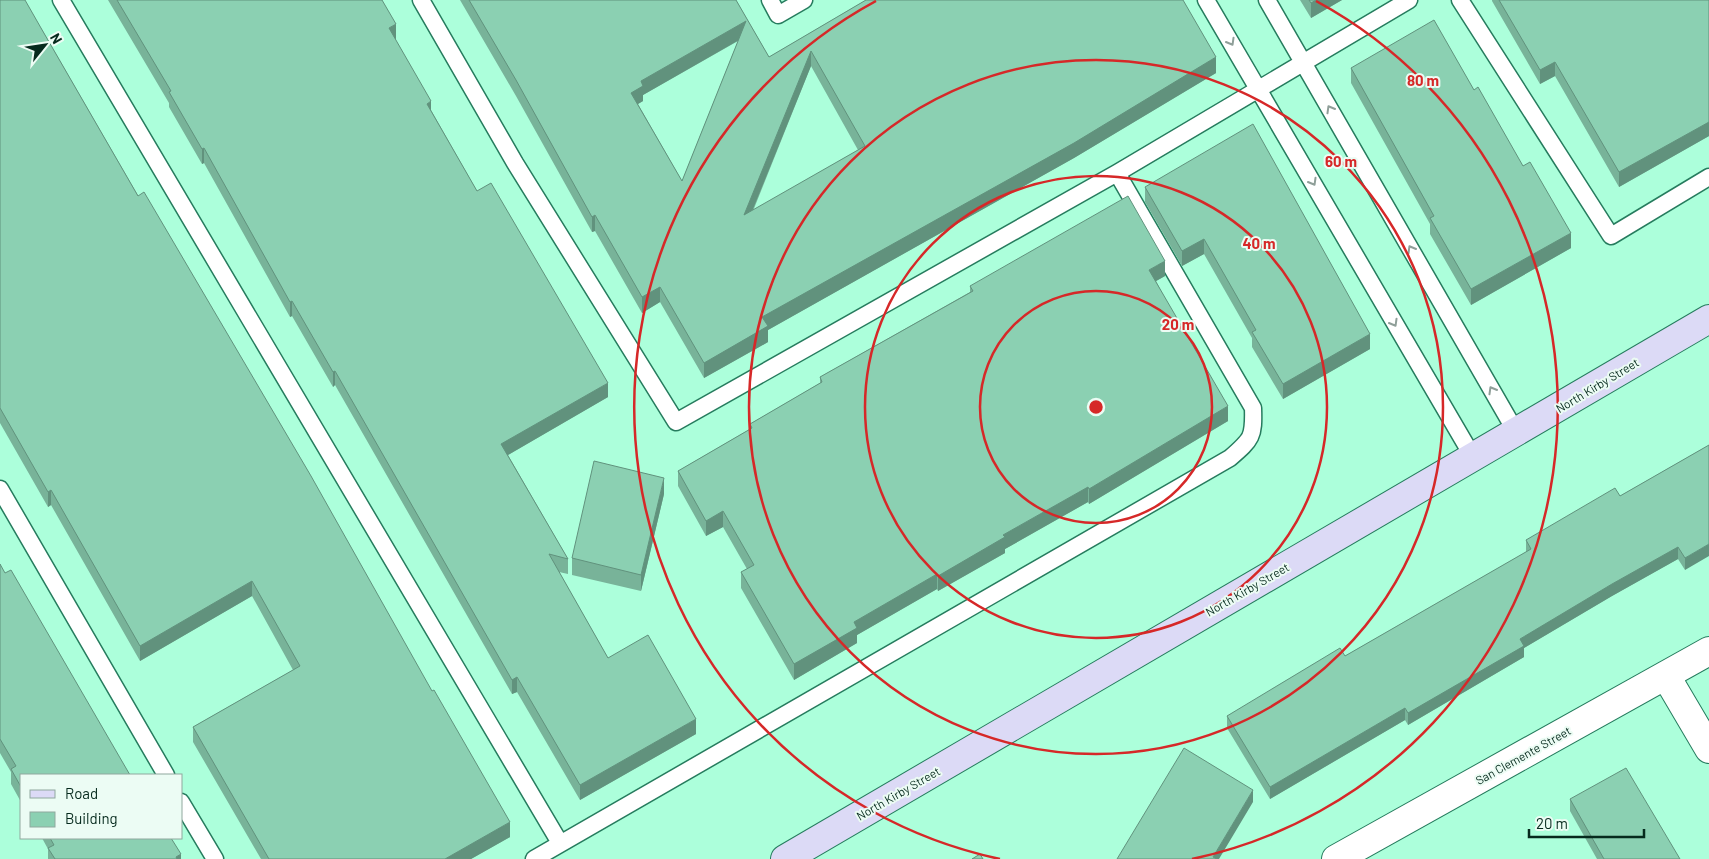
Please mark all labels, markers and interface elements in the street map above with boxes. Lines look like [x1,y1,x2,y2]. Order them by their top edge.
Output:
north arrow [20,20,70,70]
text: N [47,30,66,47]
one-way arrow [1224,37,1234,46]
text: 80 m [1407,71,1439,89]
one-way arrow [1326,105,1336,114]
text: 60 m [1325,152,1357,170]
one-way arrow [1306,177,1316,186]
text: 40 m [1242,234,1276,252]
one-way arrow [1407,246,1417,255]
text: 20 m [1162,315,1194,333]
one-way arrow [1388,317,1398,326]
street label: North Kirby Street [1553,355,1641,415]
one-way arrow [1489,387,1499,396]
centre of rings [1087,398,1105,416]
street label: North Kirby Street [1203,559,1291,619]
street label: San Clemente Street [1473,723,1573,787]
street label: North Kirby Street [854,763,942,823]
legend [20,774,182,839]
text: Road [65,784,98,802]
scale bar [1529,806,1644,838]
text: Building [65,809,118,827]
text: 20 m [1536,814,1568,832]

